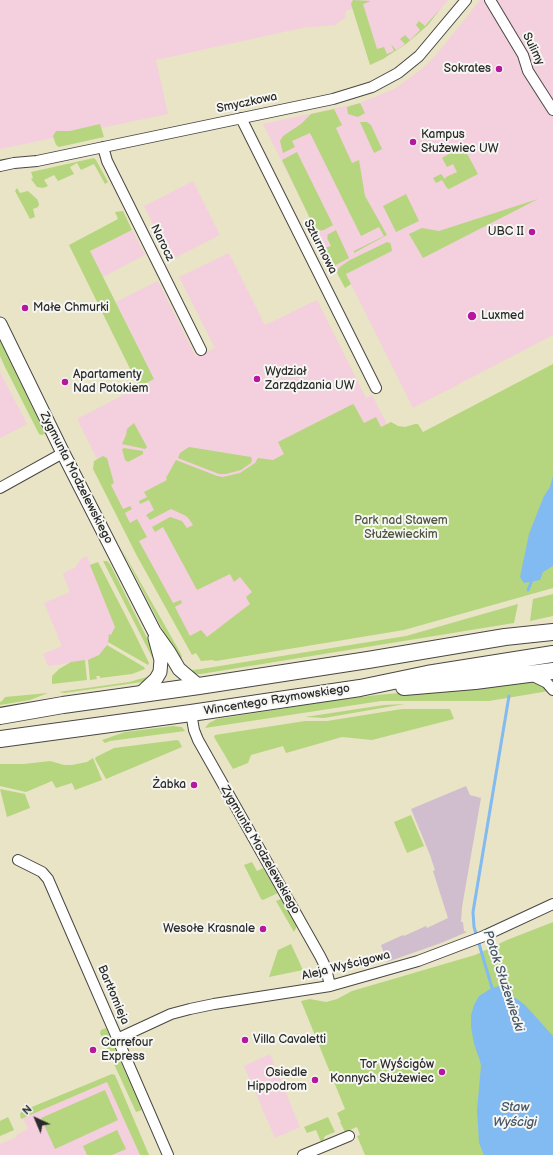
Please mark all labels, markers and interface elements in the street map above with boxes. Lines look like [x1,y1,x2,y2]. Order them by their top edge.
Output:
street label: Sulimy [519,30,547,68]
place label: Sokrates [444,62,491,76]
marker: Sokrates [494,64,504,74]
street label: Smyczkowa [215,90,279,116]
place label: Kampus Służewiec UW [421,128,499,156]
marker: Kampus Służewiec UW [408,137,418,147]
street label: Szturmowa [300,217,340,277]
street label: Narocz [147,222,177,264]
place label: UBC II [488,225,524,239]
marker: UBC II [527,227,537,237]
place label: Małe Chmurki [33,301,109,315]
marker: Małe Chmurki [20,303,30,313]
place label: Luxmed [481,309,524,323]
marker: Luxmed [466,310,478,322]
place label: Wydział Zarządzania UW [265,365,355,393]
place label: Apartamenty Nad Potokiem [73,368,149,396]
marker: Wydział Zarządzania UW [252,374,262,384]
marker: Apartamenty Nad Potokiem [60,377,70,387]
street label: Zygmunta Modzelewskiego [36,410,116,546]
park label: Park nad Stawem Służewieckim [354,514,448,542]
street label: Wincentego Rzymowskiego [203,681,351,719]
place label: Żabka [153,778,186,792]
marker: Żabka [189,780,199,790]
street label: Zygmunta Modzelewskiego [217,783,303,917]
place label: Wesołe Krasnale [163,922,255,936]
marker: Wesołe Krasnale [258,924,268,934]
water label: Potok Służewiecki [479,928,527,1034]
street label: Aleja Wyścigowa [300,948,392,984]
street label: Bartłomieja [94,963,132,1027]
place label: Villa Cavaletti [253,1033,326,1047]
marker: Villa Cavaletti [240,1035,250,1045]
place label: Carrefour Express [101,1036,153,1064]
marker: Carrefour Express [88,1045,98,1055]
place label: Tor Wyścigów Konnych Służewiec [330,1058,434,1086]
place label: Osiedle Hippodrom [247,1066,307,1094]
marker: Tor Wyścigów Konnych Służewiec [437,1067,447,1077]
marker: Osiedle Hippodrom [310,1075,320,1085]
north arrow [16,1099,56,1139]
water label: Staw Wyścigi [493,1100,537,1131]
text: N [20,1102,35,1118]

